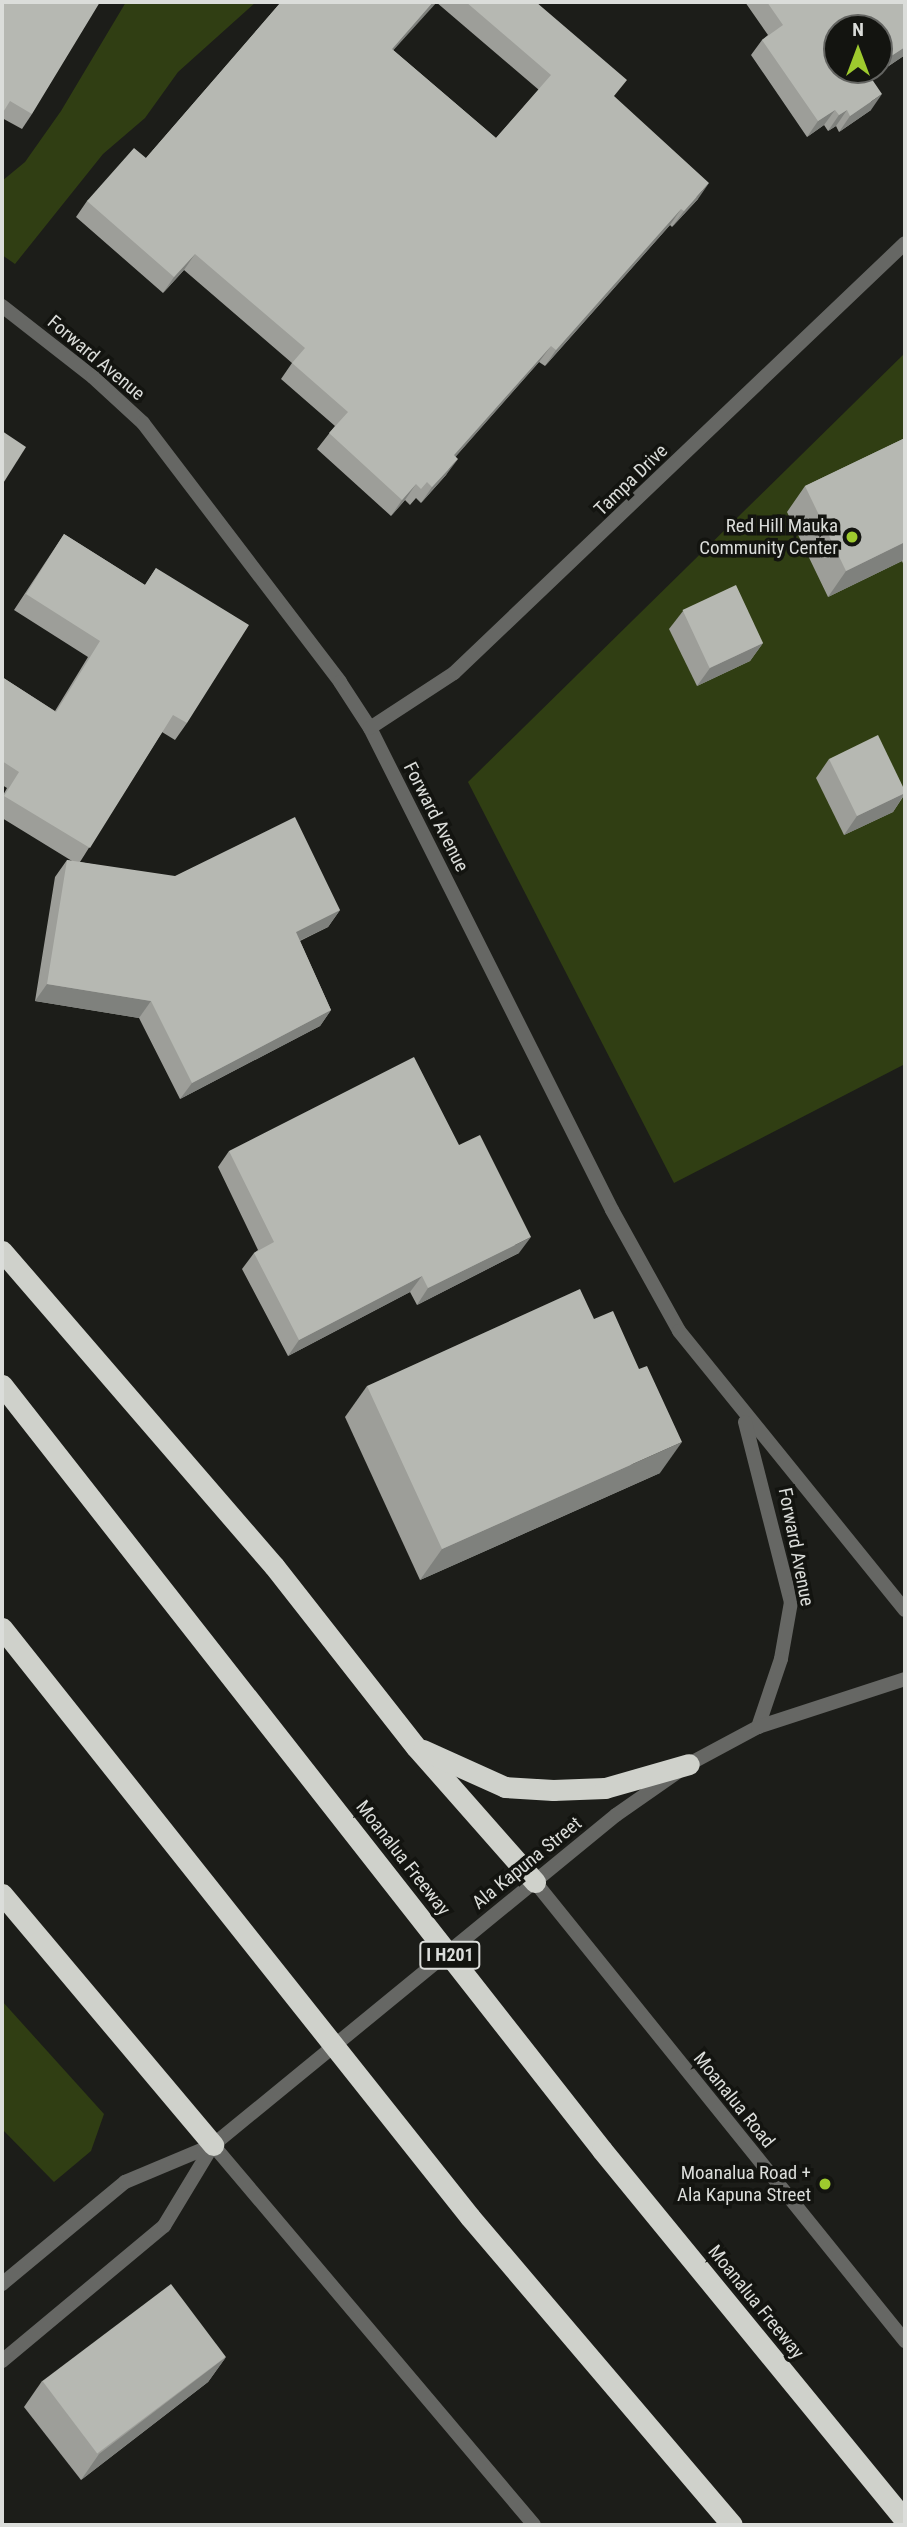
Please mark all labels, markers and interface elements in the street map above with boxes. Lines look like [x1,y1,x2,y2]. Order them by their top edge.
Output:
north arrow [823,14,893,84]
text: N [852,18,864,41]
street label: Forward Avenue [43,311,149,405]
street label: Tampa Drive [590,440,672,520]
place label: Red Hill Mauka Community Center [699,515,838,559]
marker: Red Hill Mauka Community Center [844,529,860,545]
street label: Forward Avenue [399,758,473,876]
street label: Forward Avenue [773,1486,819,1608]
street label: Moanalua Freeway [351,1796,455,1920]
street label: Ala Kapuna Street [468,1812,586,1914]
road number: I H201 [419,1940,482,1969]
street label: Moanalua Road [688,2048,780,2152]
place label: Moanalua Road + Ala Kapuna Street [677,2162,811,2206]
marker: Moanalua Road + Ala Kapuna Street [817,2176,833,2192]
street label: Moanalua Freeway [703,2240,809,2364]

